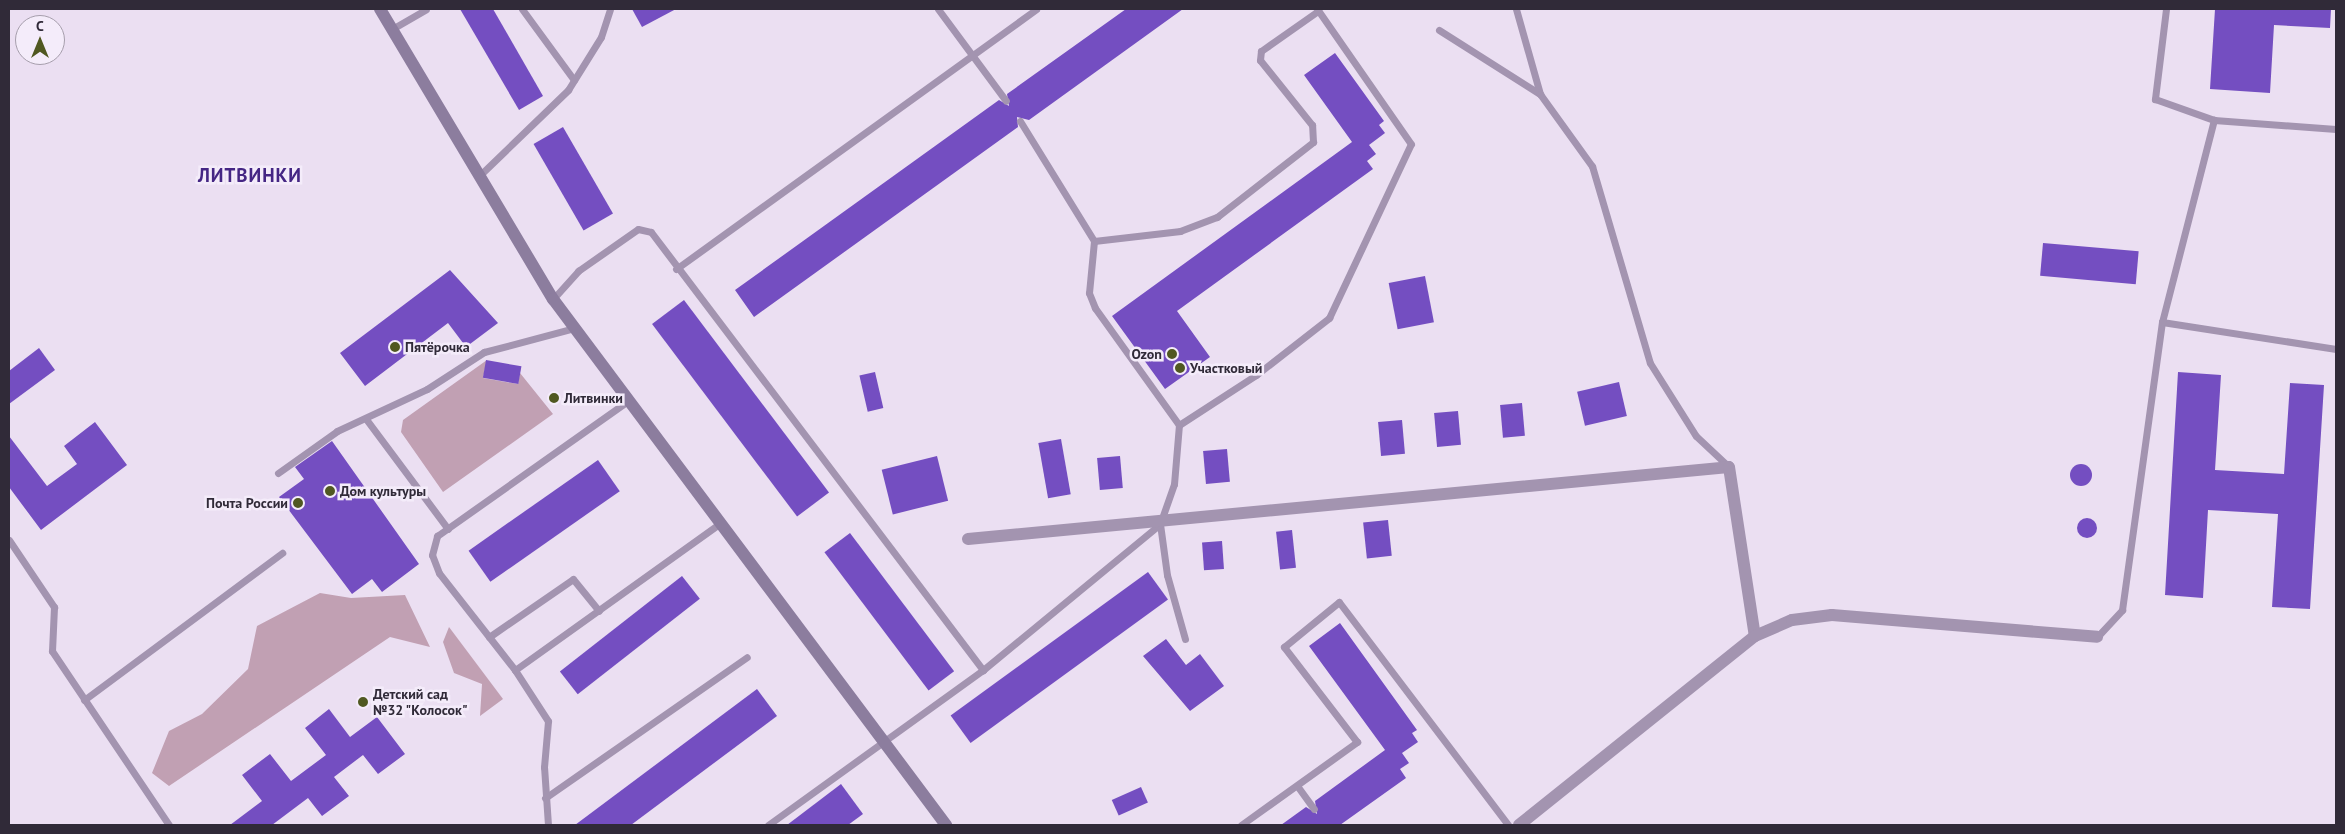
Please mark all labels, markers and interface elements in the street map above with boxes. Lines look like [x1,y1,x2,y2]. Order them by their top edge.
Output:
north arrow [15,15,65,65]
text: С [36,17,44,35]
district label: ЛИТВИНКИ [197,165,303,187]
place label: Пятёрочка [405,339,470,355]
marker: Пятёрочка [389,341,401,353]
place label: Ozon [1131,346,1162,362]
marker: Ozon [1166,348,1178,360]
place label: Участковый [1190,360,1262,376]
marker: Участковый [1174,362,1186,374]
place label: Литвинки [564,390,623,406]
marker: Литвинки [548,392,560,404]
place label: Дом культуры [340,483,426,499]
marker: Дом культуры [324,485,336,497]
place label: Почта России [206,495,288,511]
marker: Почта России [292,497,304,509]
place label: Детский сад №32 "Колосок" [373,686,469,719]
marker: Детский сад №32 "Колосок" [357,696,369,708]

